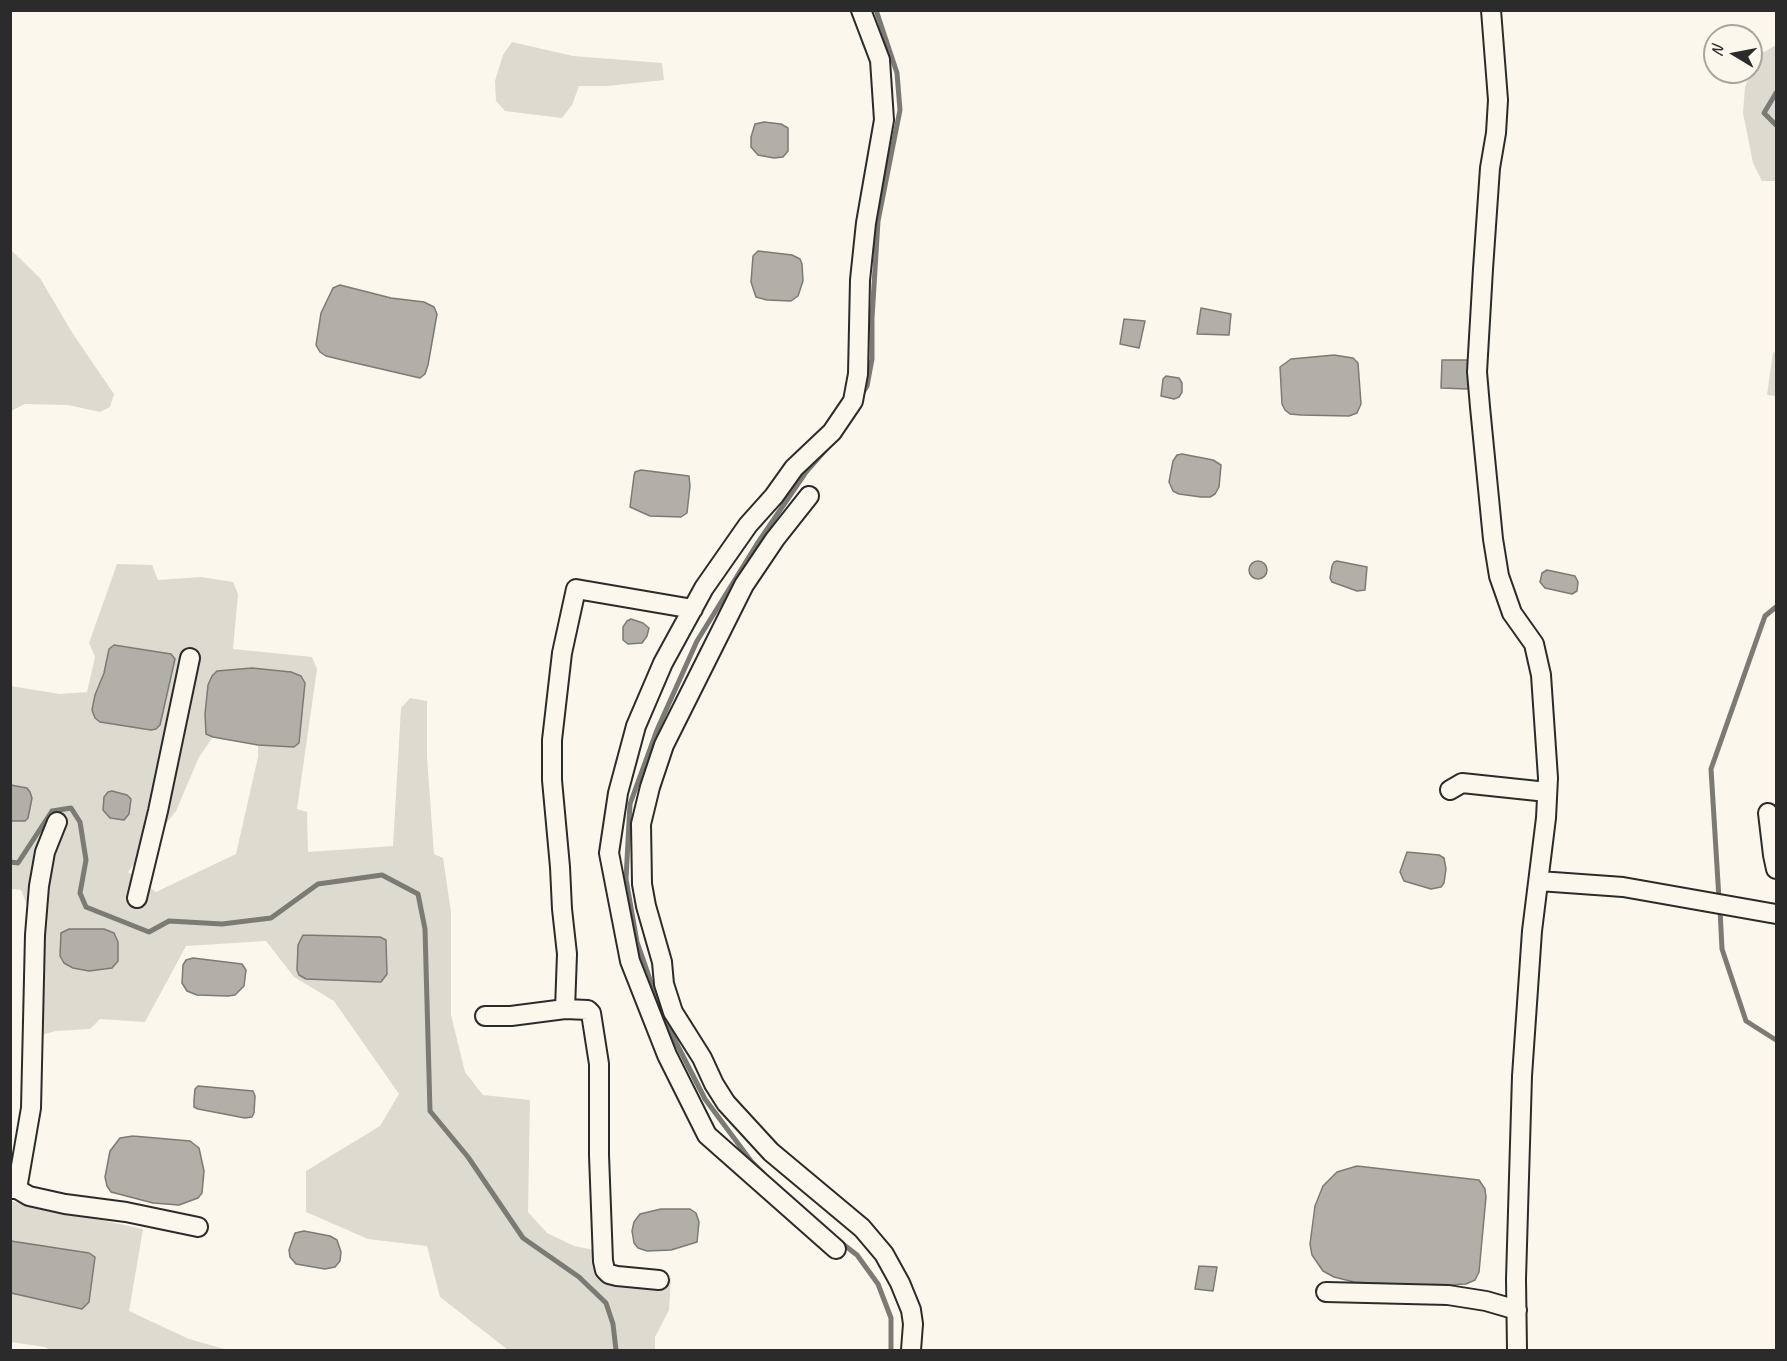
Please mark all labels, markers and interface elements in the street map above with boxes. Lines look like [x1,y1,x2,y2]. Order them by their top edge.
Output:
north arrow [1703,24,1763,84]
text: N [1707,45,1728,58]

